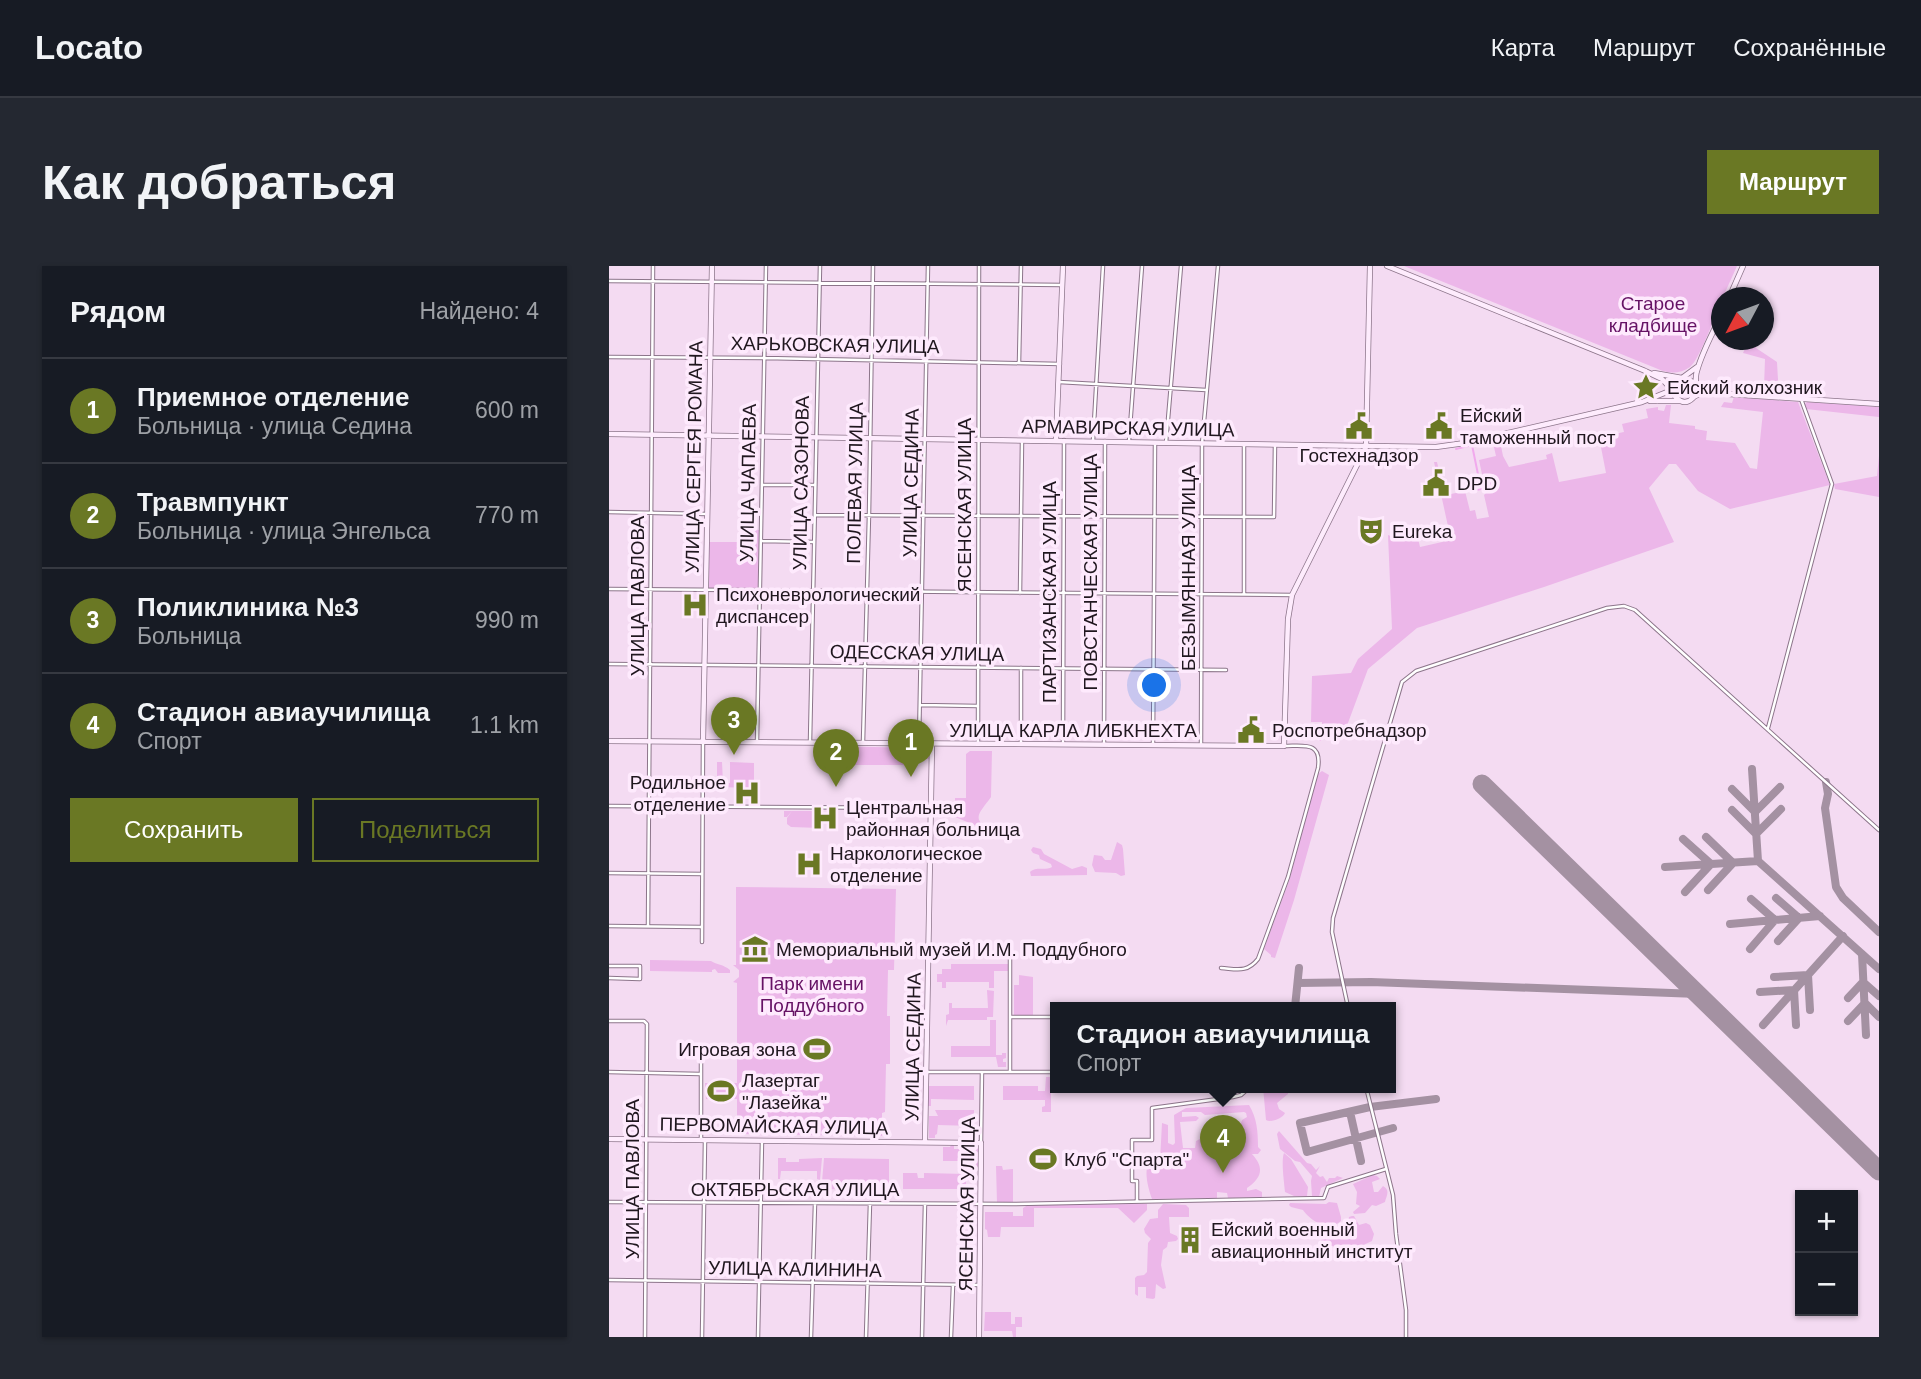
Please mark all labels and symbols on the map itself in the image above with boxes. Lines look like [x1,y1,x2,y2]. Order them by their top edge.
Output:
north arrow [1711,287,1774,350]
park label: Старое кладбище [1609,293,1697,336]
street label: ХАРЬКОВСКАЯ УЛИЦА [730,333,940,357]
street label: УЛИЦА СЕРГЕЯ РОМАНА [681,340,707,573]
place icon: Ейский колхозник [1631,372,1661,402]
place label: Ейский колхозник [1667,377,1823,398]
street label: УЛИЦА САЗОНОВА [789,395,813,570]
street label: ПОЛЕВАЯ УЛИЦА [843,402,867,564]
street label: УЛИЦА ЧАПАЕВА [736,403,760,562]
place label: Ейский таможенный пост [1460,405,1616,448]
street label: УЛИЦА СЕДИНА [899,408,923,558]
public building icon: Гостехнадзор [1344,411,1374,441]
public building icon: Ейский таможенный пост [1424,411,1454,441]
street label: АРМАВИРСКАЯ УЛИЦА [1021,416,1235,440]
street label: ЯСЕНСКАЯ УЛИЦА [954,417,975,592]
place label: Гостехнадзор [1299,445,1419,466]
street label: ПОВСТАНЧЕСКАЯ УЛИЦА [1080,453,1101,691]
street label: БЕЗЫМЯННАЯ УЛИЦА [1178,465,1199,671]
public building icon: DPD [1421,468,1451,498]
place label: DPD [1457,473,1497,494]
street label: ПАРТИЗАНСКАЯ УЛИЦА [1039,481,1060,703]
street label: УЛИЦА ПАВЛОВА [627,516,648,676]
theatre icon: Eureka [1356,516,1386,546]
place label: Eureka [1392,521,1453,542]
place label: Психоневрологический диспансер [716,584,920,627]
hospital icon: Психоневрологический диспансер [680,590,710,620]
street label: ОДЕССКАЯ УЛИЦА [830,641,1005,665]
your location [1137,668,1171,702]
pin: 3 [711,697,757,755]
public building icon: Роспотребнадзор [1236,715,1266,745]
pin: 1 [888,719,934,777]
street label: УЛИЦА КАРЛА ЛИБКНЕХТА [949,720,1197,741]
place label: Роспотребнадзор [1272,720,1427,741]
pin: 2 [813,729,859,787]
place label: Родильное отделение [630,772,726,815]
hospital icon: Родильное отделение [732,778,762,808]
place label: Центральная районная больница [846,797,1020,840]
hospital icon: Центральная районная больница [810,803,840,833]
place label: Наркологическое отделение [830,843,983,886]
hospital icon: Наркологическое отделение [794,849,824,879]
museum icon: Мемориальный музей И.М. Поддубного [740,934,770,964]
place label: Мемориальный музей И.М. Поддубного [776,939,1127,960]
street label: УЛИЦА СЕДИНА [901,972,925,1122]
park label: Парк имени Поддубного [760,973,864,1016]
sports icon: Игровая зона [802,1034,832,1064]
place label: Игровая зона [678,1039,796,1060]
place label: Лазертаг "Лазейка" [742,1070,827,1113]
sports icon: Лазертаг "Лазейка" [706,1076,736,1106]
street label: УЛИЦА ПАВЛОВА [622,1099,643,1259]
street label: ПЕРВОМАЙСКАЯ УЛИЦА [659,1114,889,1139]
pin: 4 [1200,1115,1246,1173]
street label: ЯСЕНСКАЯ УЛИЦА [955,1116,979,1291]
sports icon: Клуб "Спарта" [1028,1144,1058,1174]
place label: Клуб "Спарта" [1064,1149,1189,1170]
street label: ОКТЯБРЬСКАЯ УЛИЦА [691,1179,900,1200]
place label: Ейский военный авиационный институт [1211,1219,1413,1262]
building icon: Ейский военный авиационный институт [1175,1225,1205,1255]
street label: УЛИЦА КАЛИНИНА [708,1257,882,1281]

